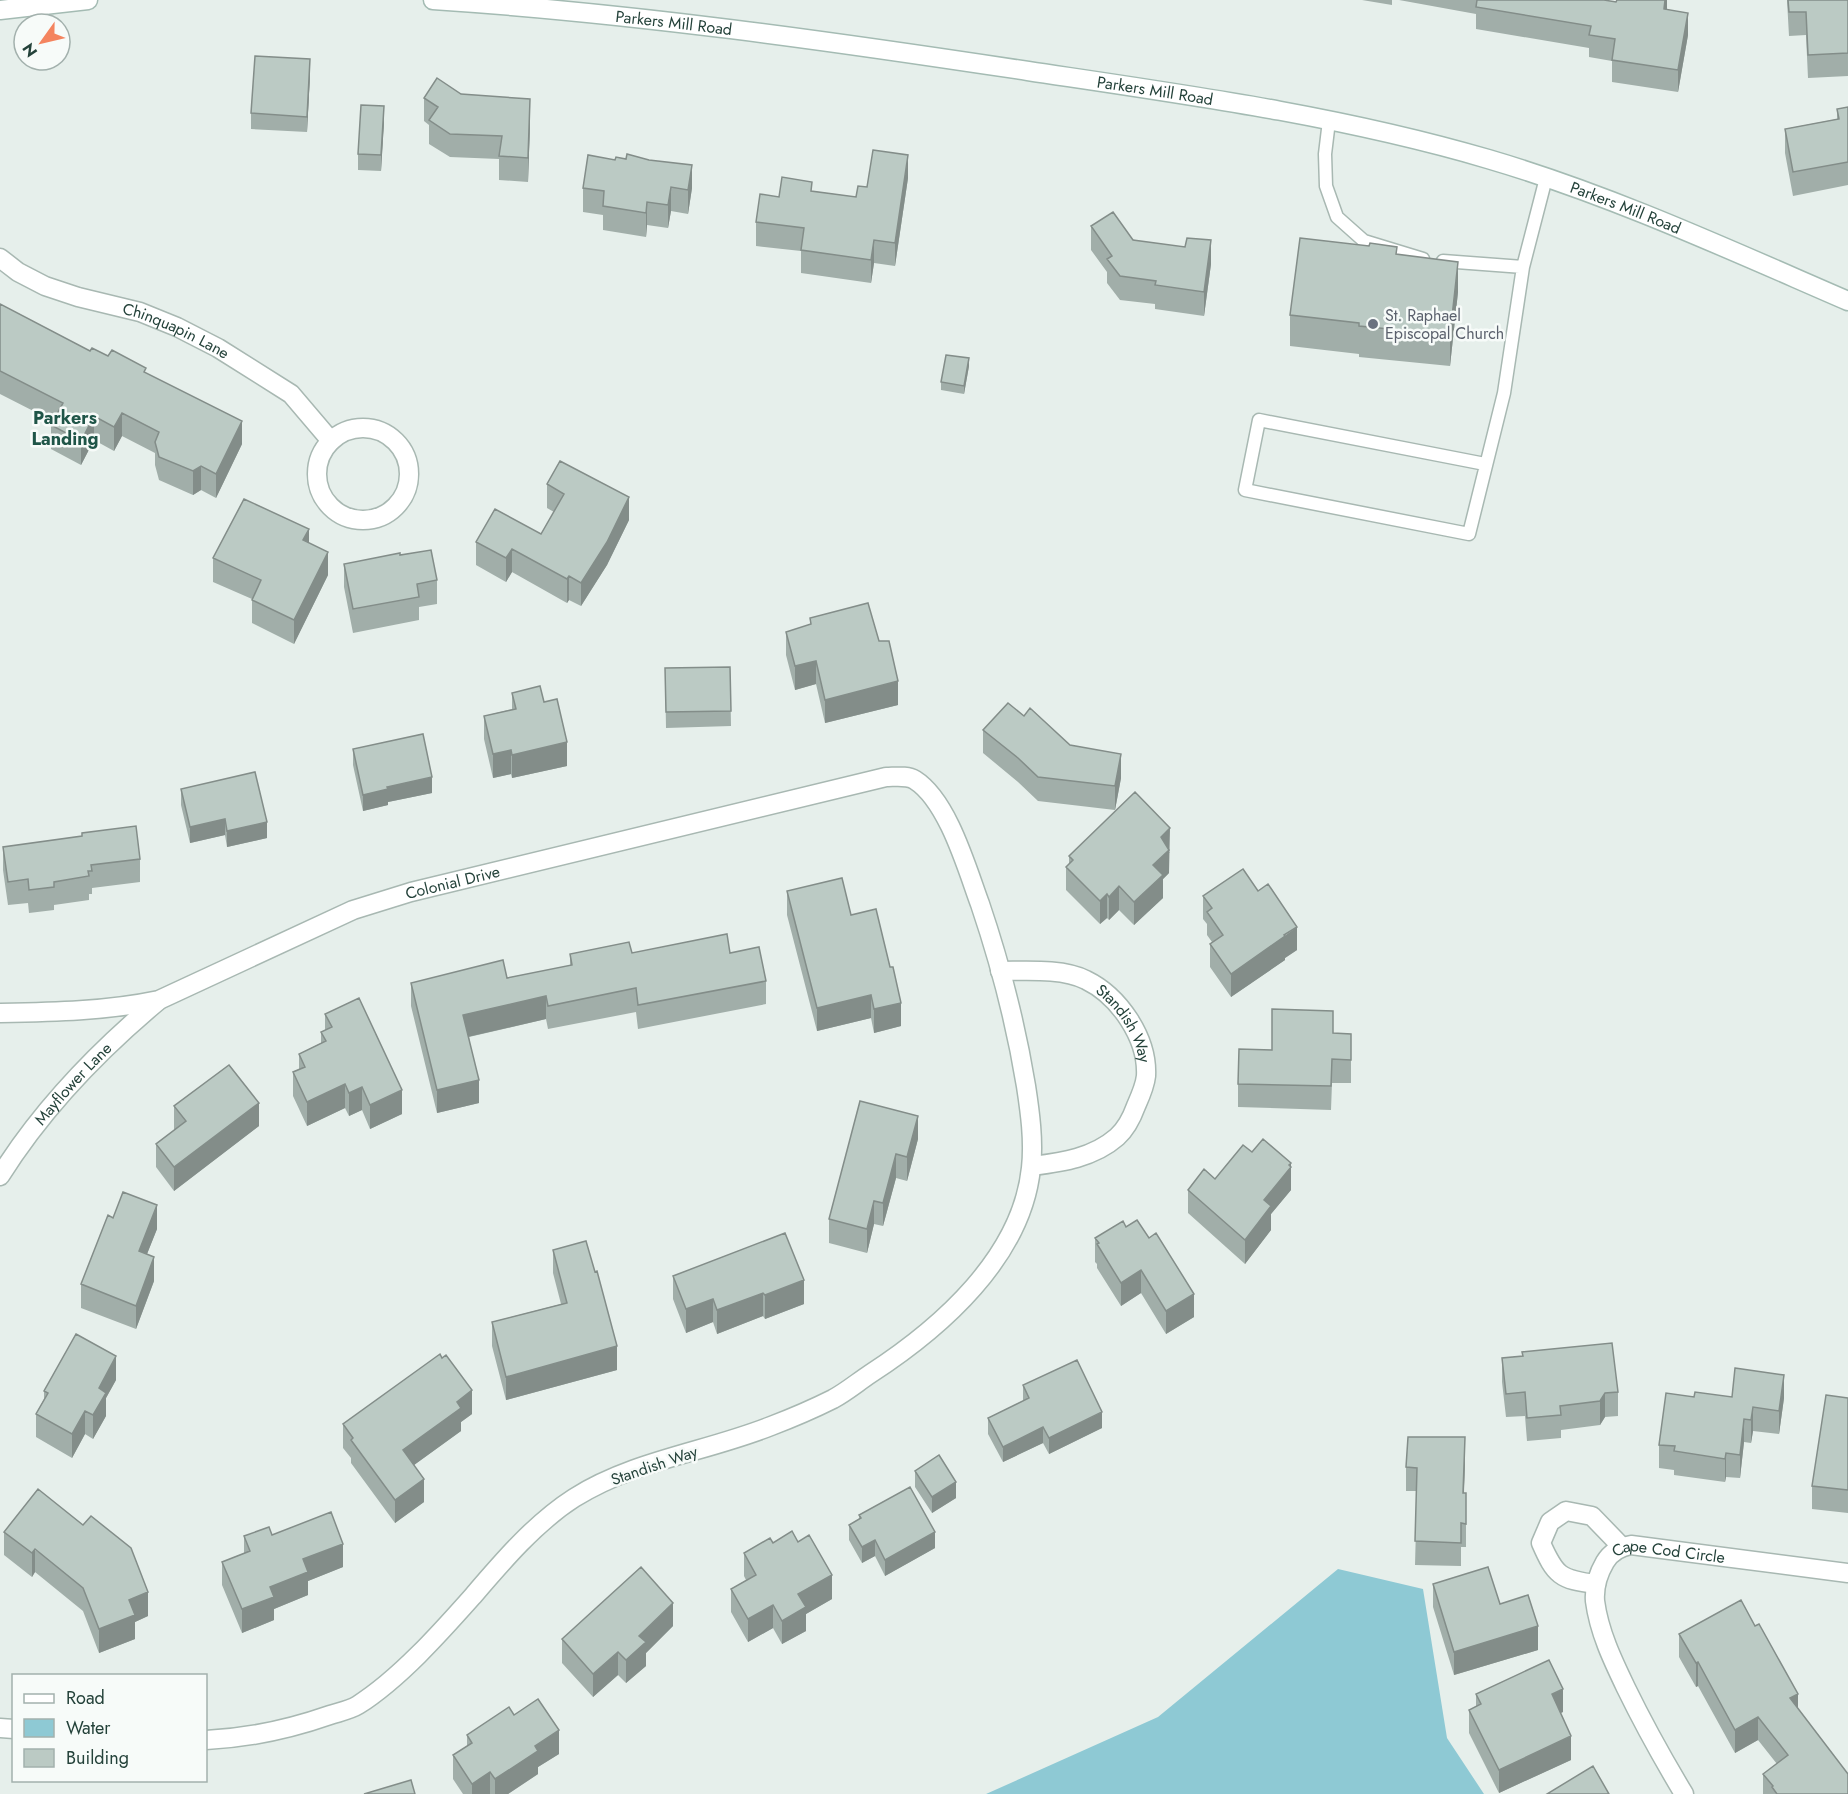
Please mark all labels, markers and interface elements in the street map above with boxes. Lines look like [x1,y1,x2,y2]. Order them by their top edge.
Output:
street label: Parkers Mill Road [614,5,733,41]
north arrow [12,12,72,72]
text: N [17,38,43,62]
street label: Parkers Mill Road [1095,70,1215,111]
street label: Parkers Mill Road [1567,176,1684,240]
street label: Chinquapin Lane [120,297,234,364]
place label: St. Raphael Episcopal Church [1385,304,1504,345]
marker: St. Raphael Episcopal Church [1366,317,1380,331]
district label: Parkers Landing [32,405,98,452]
street label: Colonial Drive [402,860,502,905]
street label: Standish Way [1091,979,1156,1065]
street label: Mayflower Lane [29,1037,117,1130]
street label: Standish Way [608,1440,702,1491]
street label: Cape Cod Circle [1607,1534,1726,1569]
legend [12,1674,207,1782]
text: Road [66,1685,105,1711]
text: Water [66,1715,111,1741]
text: Building [66,1745,129,1771]

